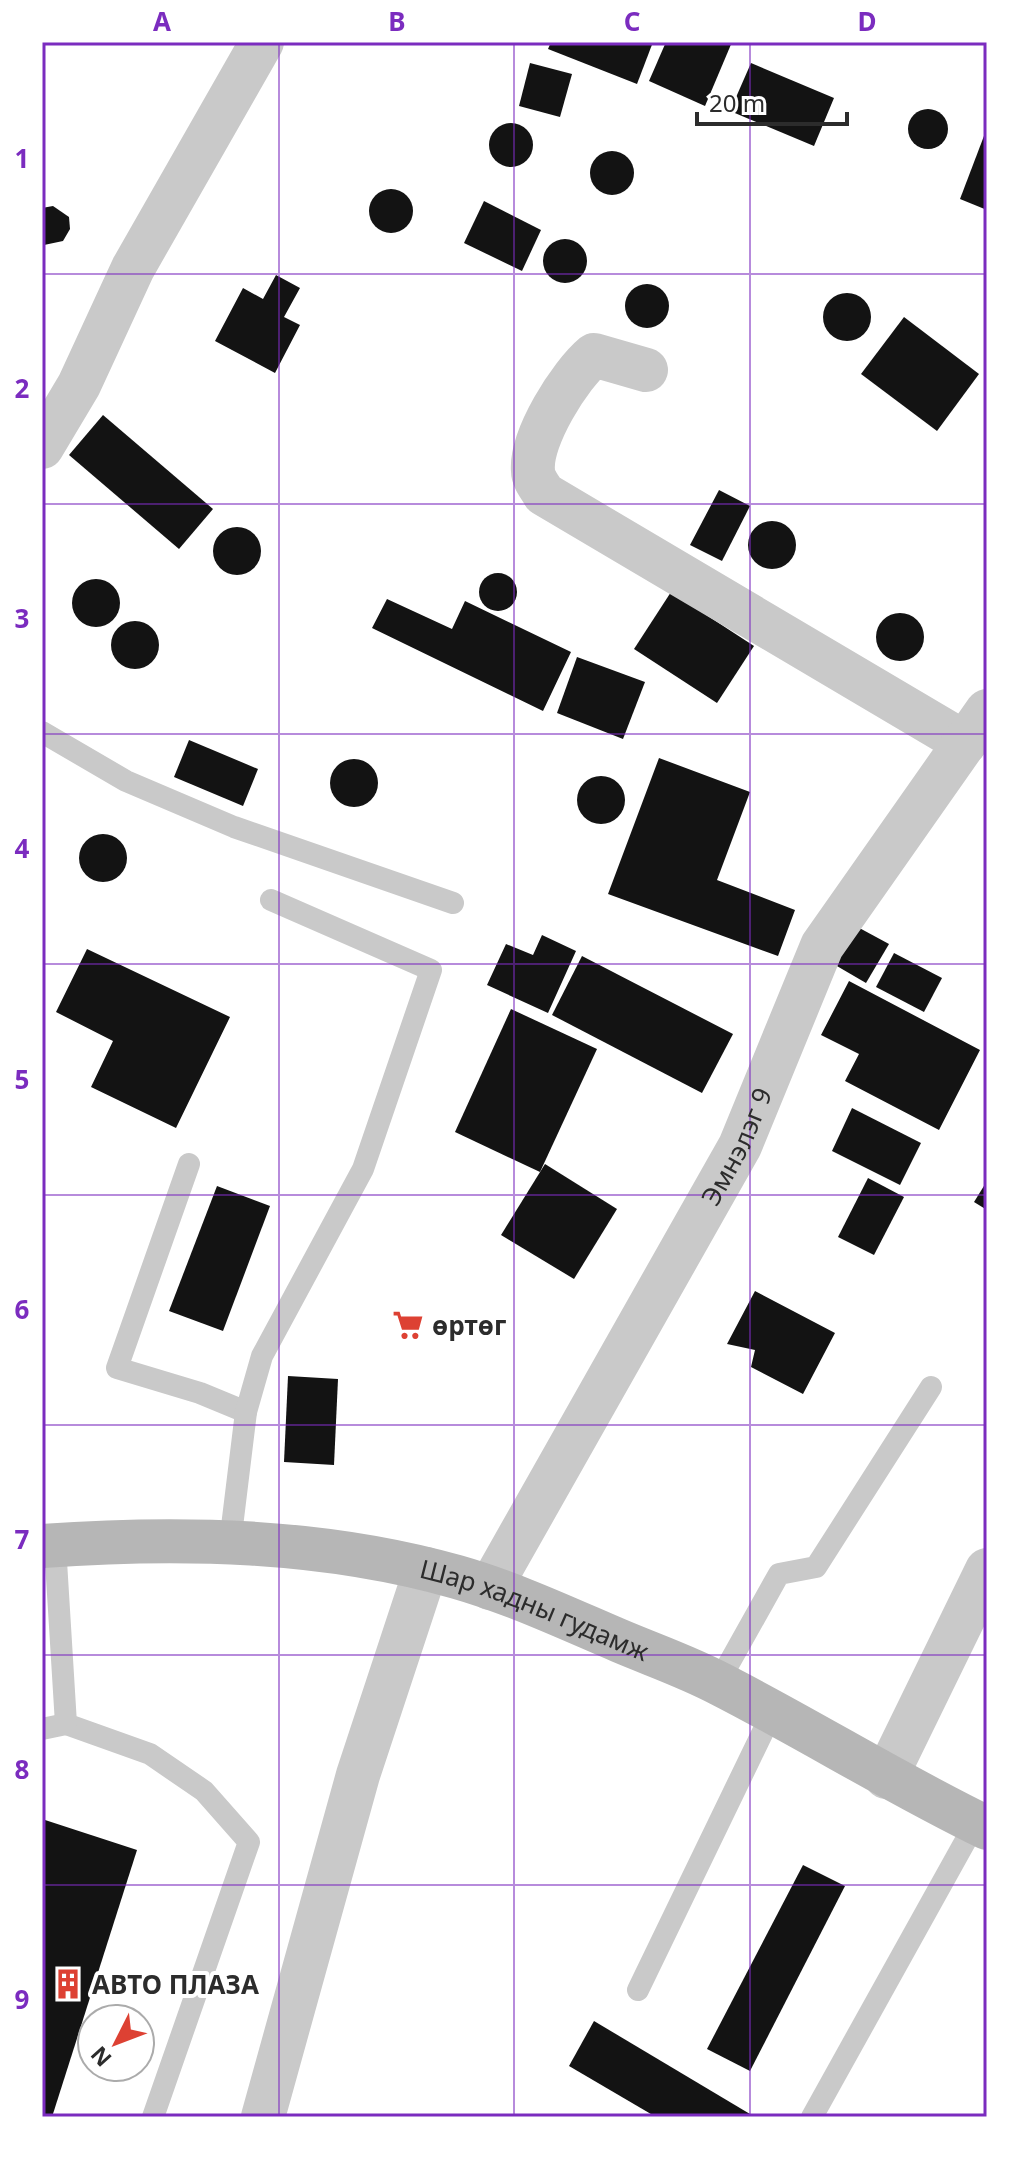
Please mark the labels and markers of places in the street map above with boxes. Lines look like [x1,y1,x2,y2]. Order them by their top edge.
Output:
place label: өртөг [432,1307,506,1343]
supermarket icon: өртөг [391,1308,425,1342]
place label: АВТО ПЛАЗА [92,1966,259,2002]
building icon: АВТО ПЛАЗА [51,1967,85,2001]

